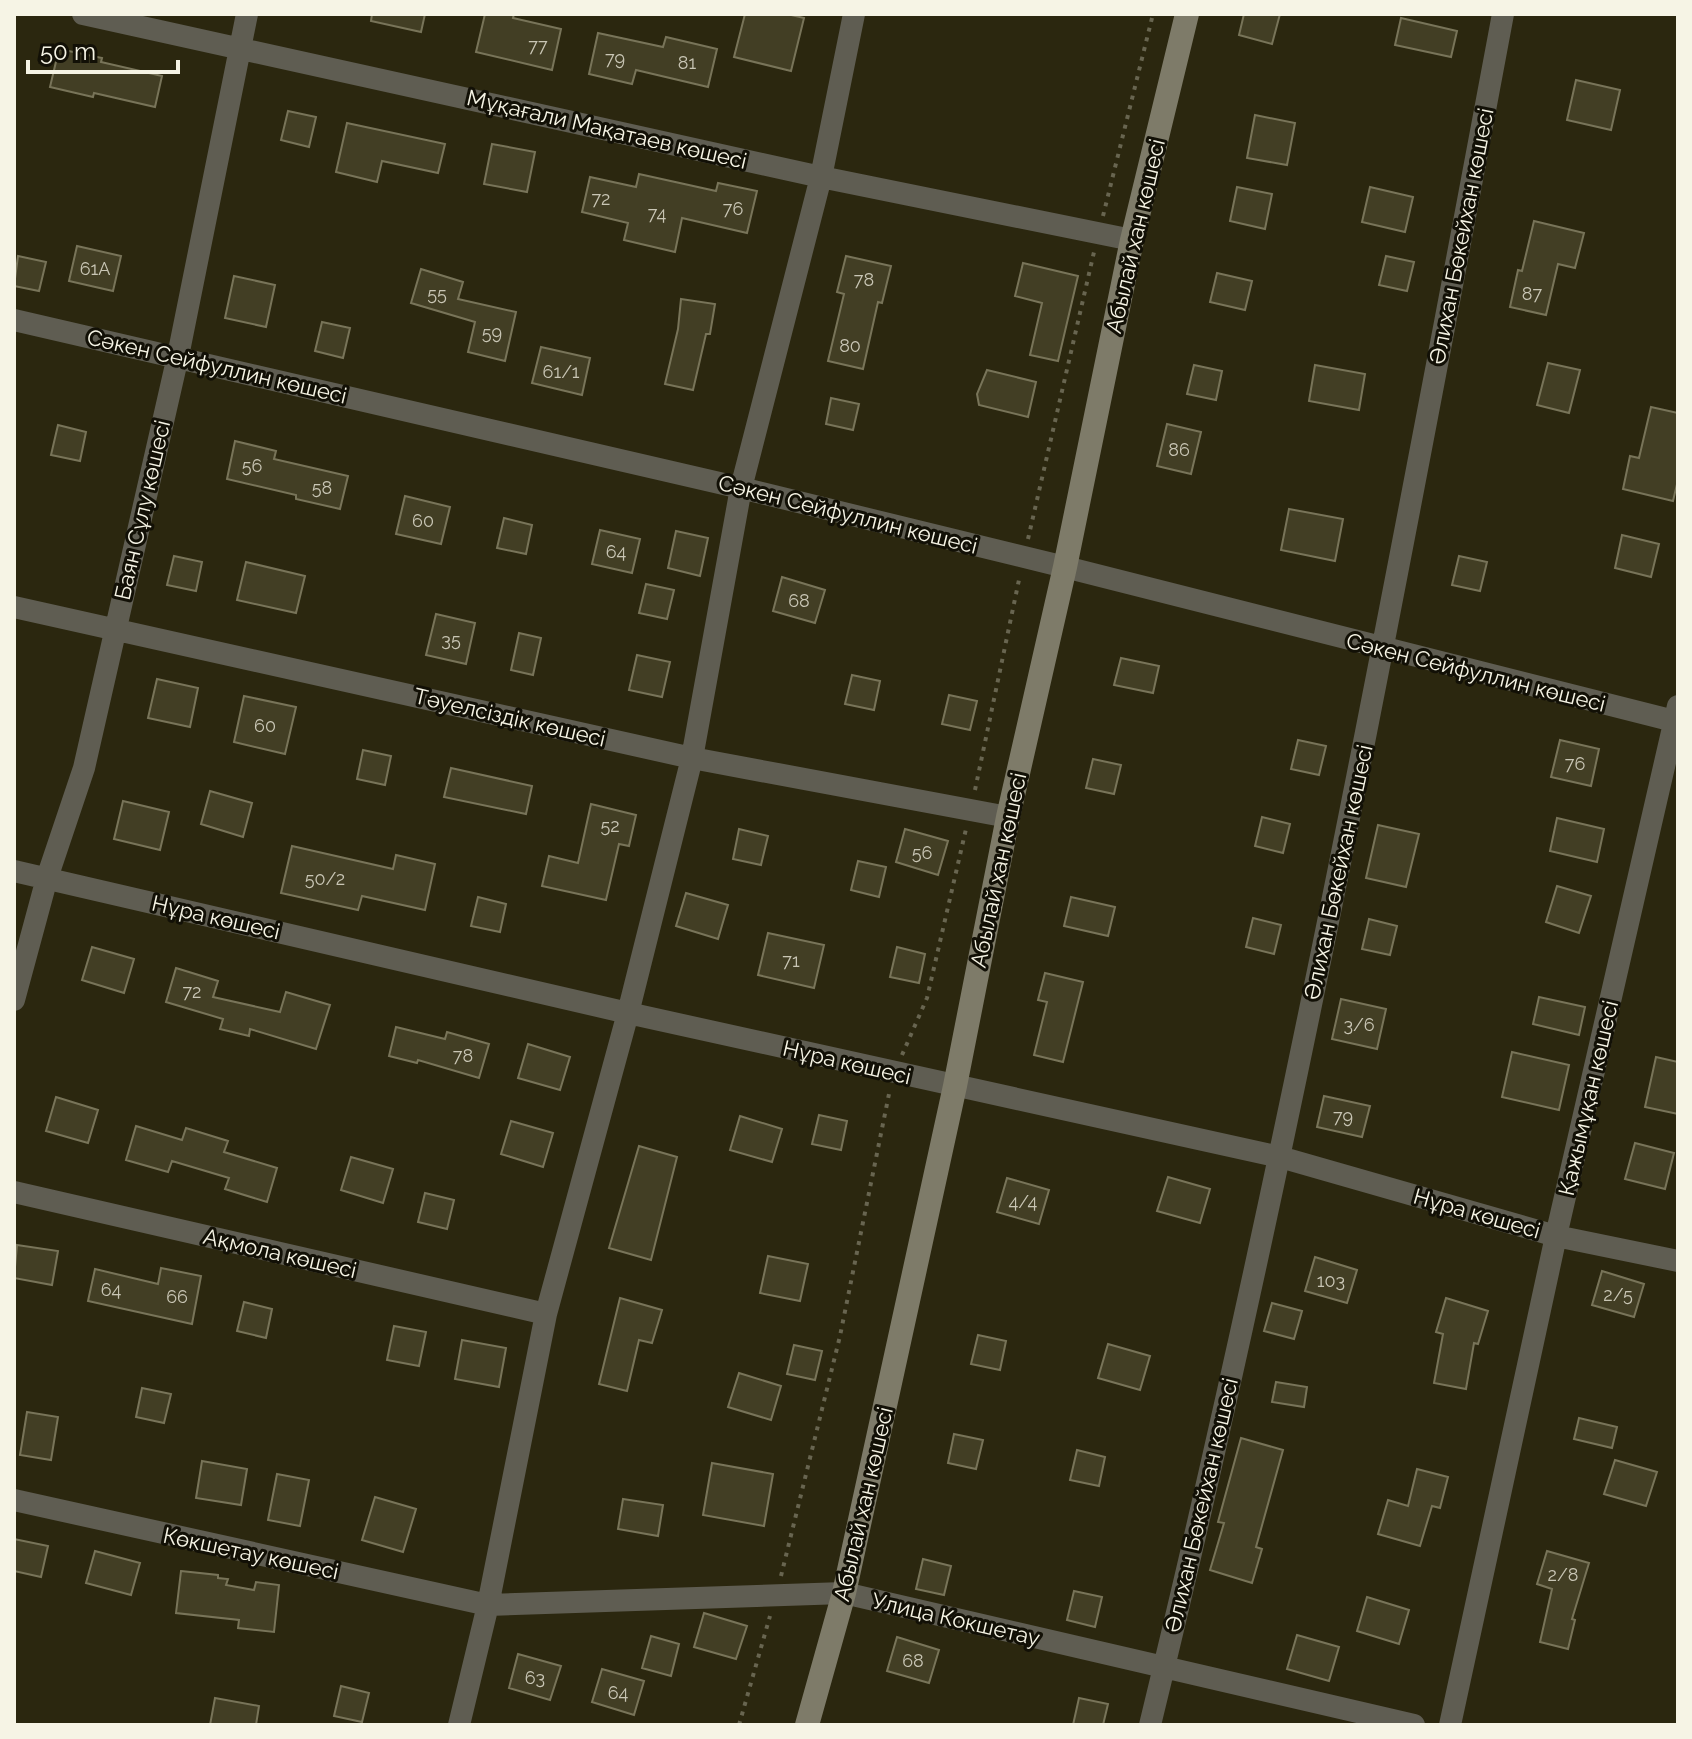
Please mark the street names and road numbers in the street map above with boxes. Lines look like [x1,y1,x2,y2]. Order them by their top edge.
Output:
street label: Мұқағали Мақатаев көшесі [464,84,750,174]
street label: Әлихан Бөкейхан көшесі [1423,106,1499,366]
street label: Абылай хан көшесі [1100,136,1170,336]
street label: Сәкен Сейфуллин көшесі [85,323,349,409]
street label: Баян Сұлу көшесі [109,418,175,602]
street label: Сәкен Сейфуллин көшесі [716,469,980,559]
street label: Сәкен Сейфуллин көшесі [1344,627,1608,717]
street label: Тәуелсіздік көшесі [412,682,608,752]
street label: Әлихан Бөкейхан көшесі [1298,742,1378,1002]
street label: Абылай хан көшесі [965,770,1031,970]
street label: Нұра көшесі [149,890,283,944]
street label: Қажымұқан көшесі [1553,998,1623,1198]
street label: Нұра көшесі [780,1035,914,1089]
street label: Нұра көшесі [1411,1182,1543,1244]
street label: Ақмола көшесі [201,1223,359,1283]
street label: Әлихан Бөкейхан көшесі [1159,1375,1243,1635]
street label: Абылай хан көшесі [828,1404,898,1604]
street label: Көкшетау көшесі [161,1522,341,1584]
street label: Улица Кокшетау [869,1587,1043,1651]

